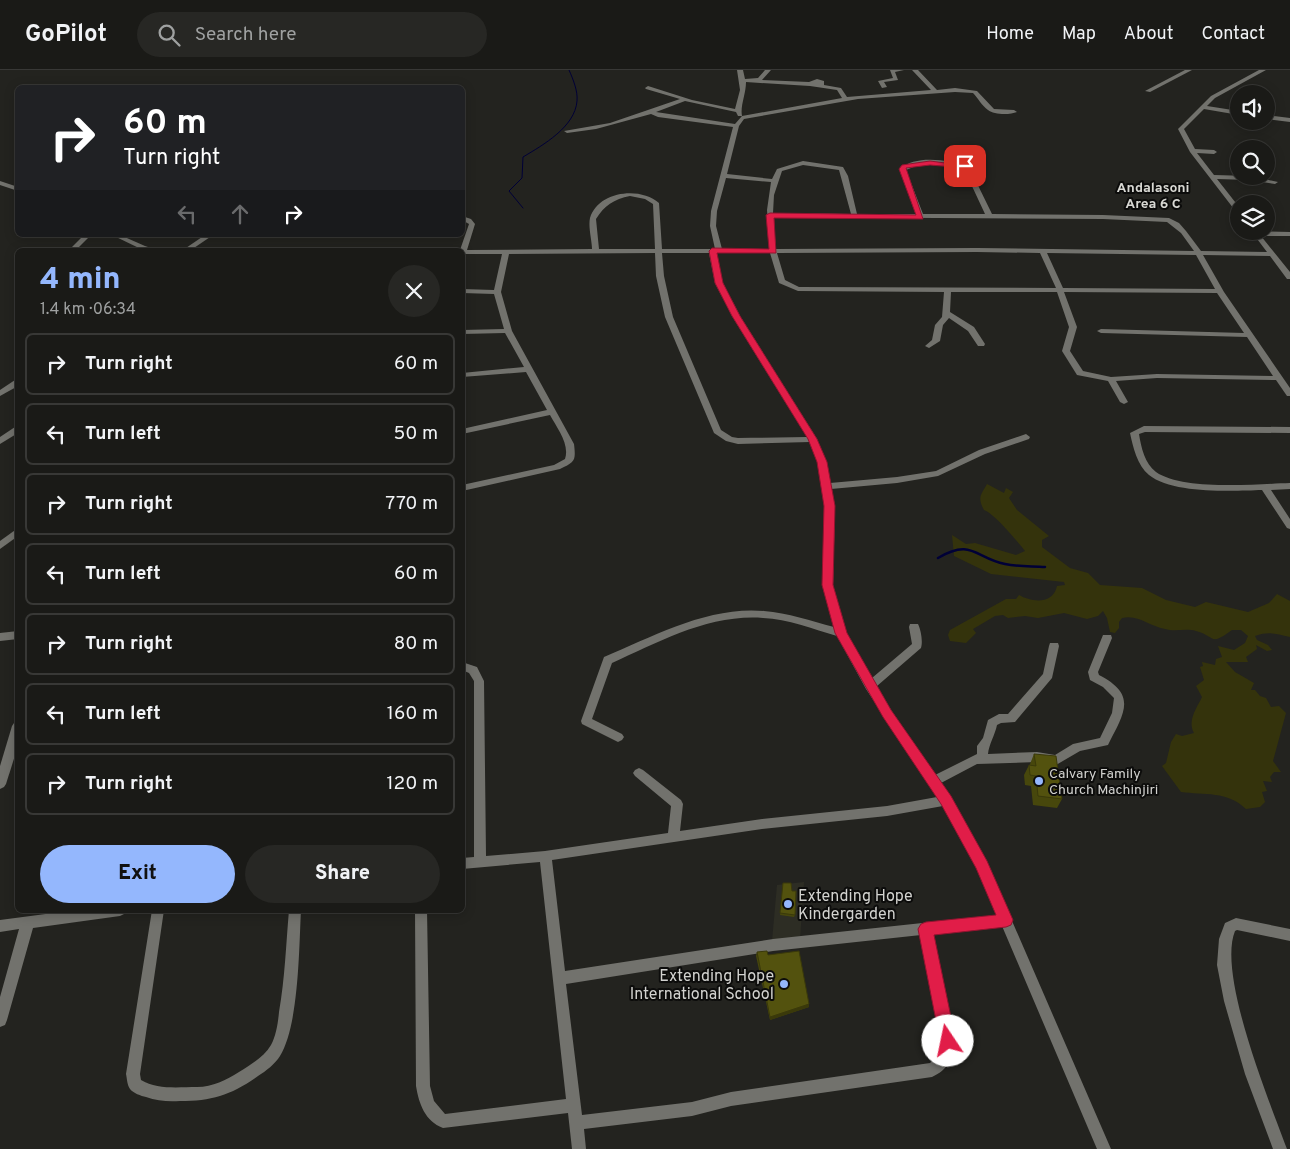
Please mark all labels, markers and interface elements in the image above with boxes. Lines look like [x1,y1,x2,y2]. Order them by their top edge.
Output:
search box [137,12,487,57]
text: GoPilot [25,20,107,50]
icon: search [155,21,183,49]
text: Search here [195,23,296,47]
text: Home [986,23,1034,46]
text: Map [1062,23,1096,46]
text: About [1124,23,1173,46]
text: Contact [1201,23,1265,46]
map controls [1230,85,1275,240]
button: sound [1230,85,1275,130]
text: 60 m [123,102,207,146]
icon: right [40,105,105,170]
button: search [1230,140,1275,185]
text: Turn right [123,145,220,172]
pin [944,145,986,187]
icon: arrive [951,152,979,180]
district label: Andalasoni Area 6 C [1117,180,1190,213]
button: layers [1230,195,1275,240]
icon: left [173,200,201,228]
icon: ahead [226,200,254,228]
icon: right [279,200,307,228]
text: 4 min [40,262,121,299]
button: close [388,265,440,317]
text: 1.4 km · 06:34 [40,300,136,320]
icon: right [42,350,70,378]
text: Turn right [85,352,173,376]
text: 60 m [394,352,438,376]
icon: left [42,420,70,448]
text: Turn left [85,422,161,446]
text: 50 m [393,422,438,446]
icon: right [42,490,70,518]
text: Turn right [85,492,173,516]
text: 770 m [385,492,438,516]
icon: left [42,560,70,588]
text: Turn left [85,562,161,586]
text: 60 m [394,562,438,586]
icon: right [42,630,70,658]
text: Turn right [85,632,173,656]
text: 80 m [394,632,438,656]
icon: left [42,700,70,728]
text: Turn left [85,702,161,726]
text: 160 m [387,702,438,726]
place label: Calvary Family Church Machinjiri [1049,766,1158,799]
icon: right [42,770,70,798]
text: Turn right [85,772,173,796]
text: 120 m [387,772,438,796]
marker: Calvary Family Church Machinjiri [1033,775,1045,787]
button: Exit [40,845,235,903]
button: Share [245,845,440,903]
place label: Extending Hope Kindergarden [798,887,913,925]
marker: Extending Hope Kindergarden [782,898,794,910]
place label: Extending Hope International School [630,967,774,1005]
marker: Extending Hope International School [778,978,790,990]
position arrow [921,1014,973,1066]

